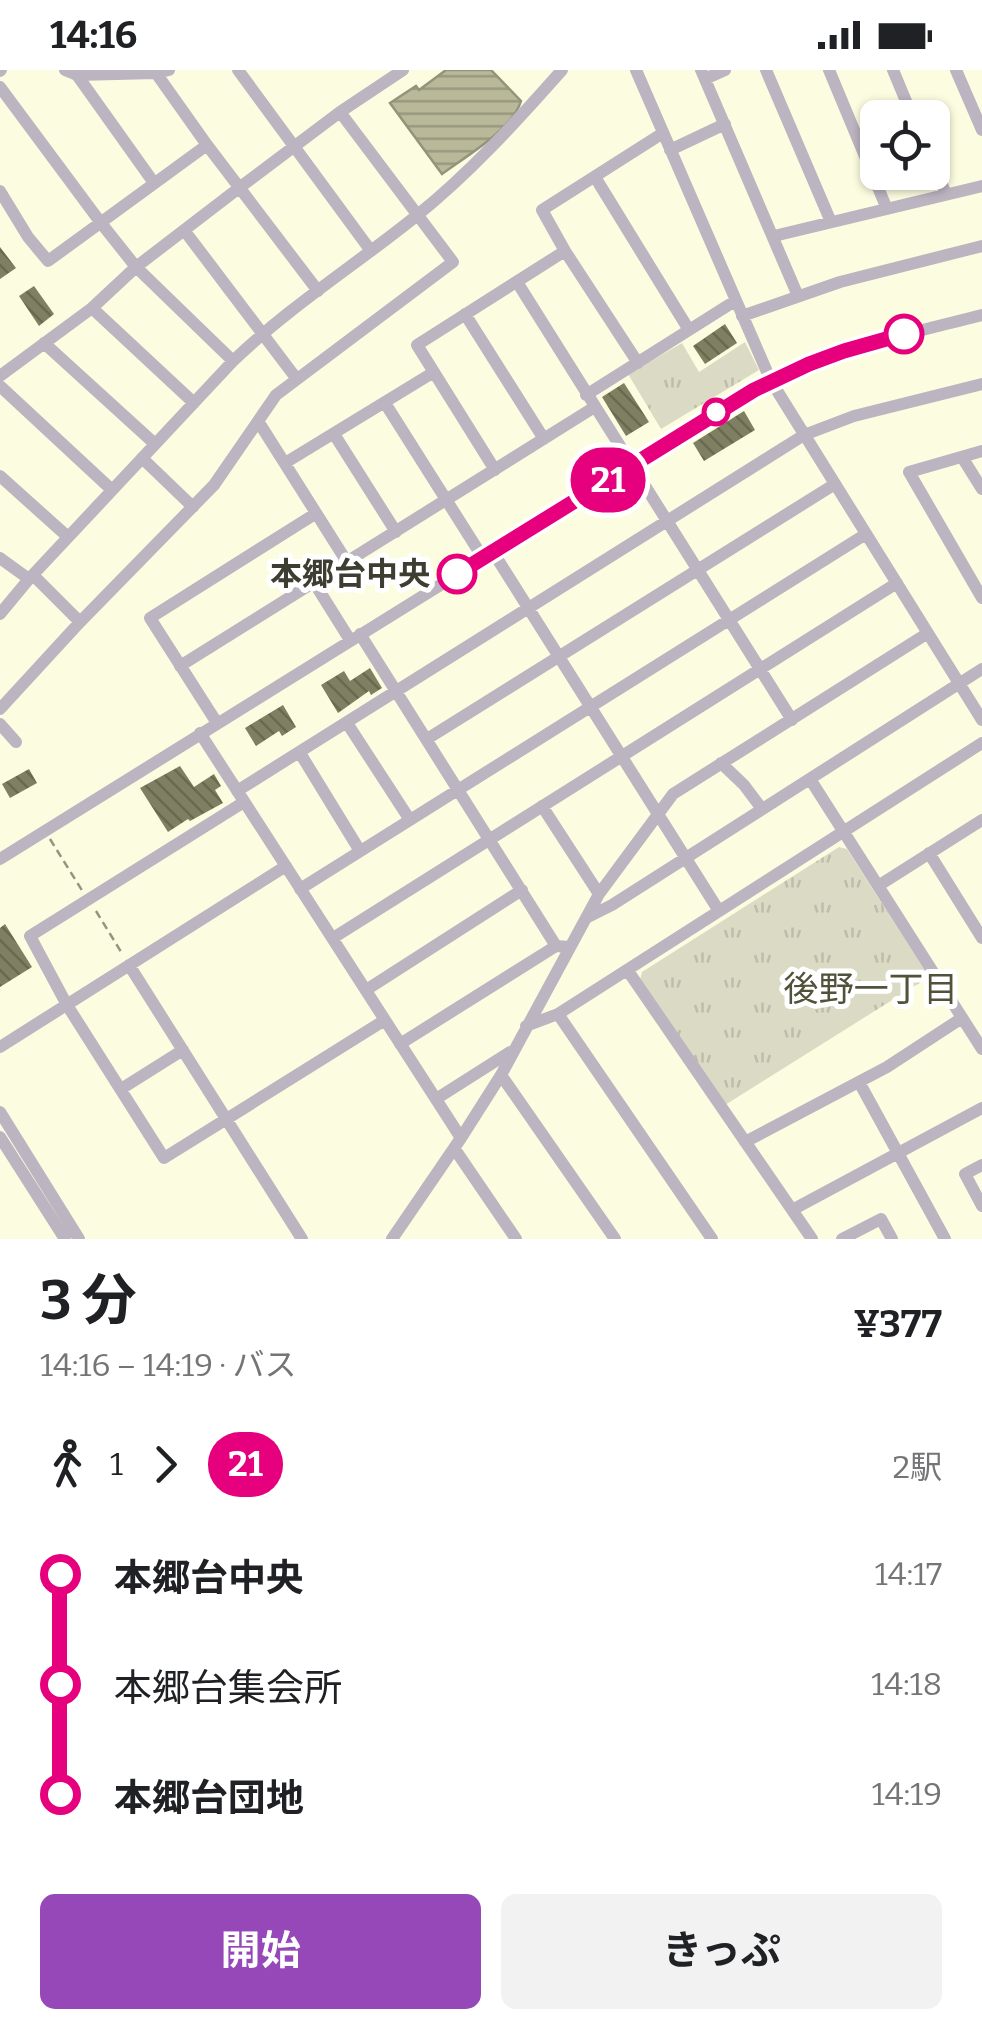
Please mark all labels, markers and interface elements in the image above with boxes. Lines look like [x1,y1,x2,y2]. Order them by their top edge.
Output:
text: 14:16 [50,12,137,58]
map controls [860,100,950,190]
button: locate [860,100,950,190]
unlabelled marker [885,315,923,353]
unlabelled marker [703,399,729,425]
line badge: 21 [563,448,653,512]
text: 21 [591,459,625,501]
place label: 本郷台中央 [270,555,430,593]
marker: 本郷台中央 [438,555,476,593]
district label: 後野一丁目 [783,968,959,1010]
text: 3 分 [40,1268,137,1334]
text: ¥377 [854,1301,942,1347]
text: 14:16 – 14:19 · バス [40,1346,297,1384]
icon: walk [40,1437,95,1492]
icon: forward [138,1437,193,1492]
text: 21 [228,1443,263,1485]
text: 1 [110,1445,123,1483]
text: 2駅 [893,1448,942,1486]
text: 本郷台中央 [114,1555,304,1601]
text: 14:17 [875,1555,942,1593]
text: 本郷台集会所 [114,1665,342,1711]
text: 14:18 [871,1665,942,1703]
text: 本郷台団地 [114,1775,304,1821]
text: 14:19 [872,1775,942,1813]
button: 開始 [40,1894,481,2009]
button: きっぷ [501,1894,942,2009]

